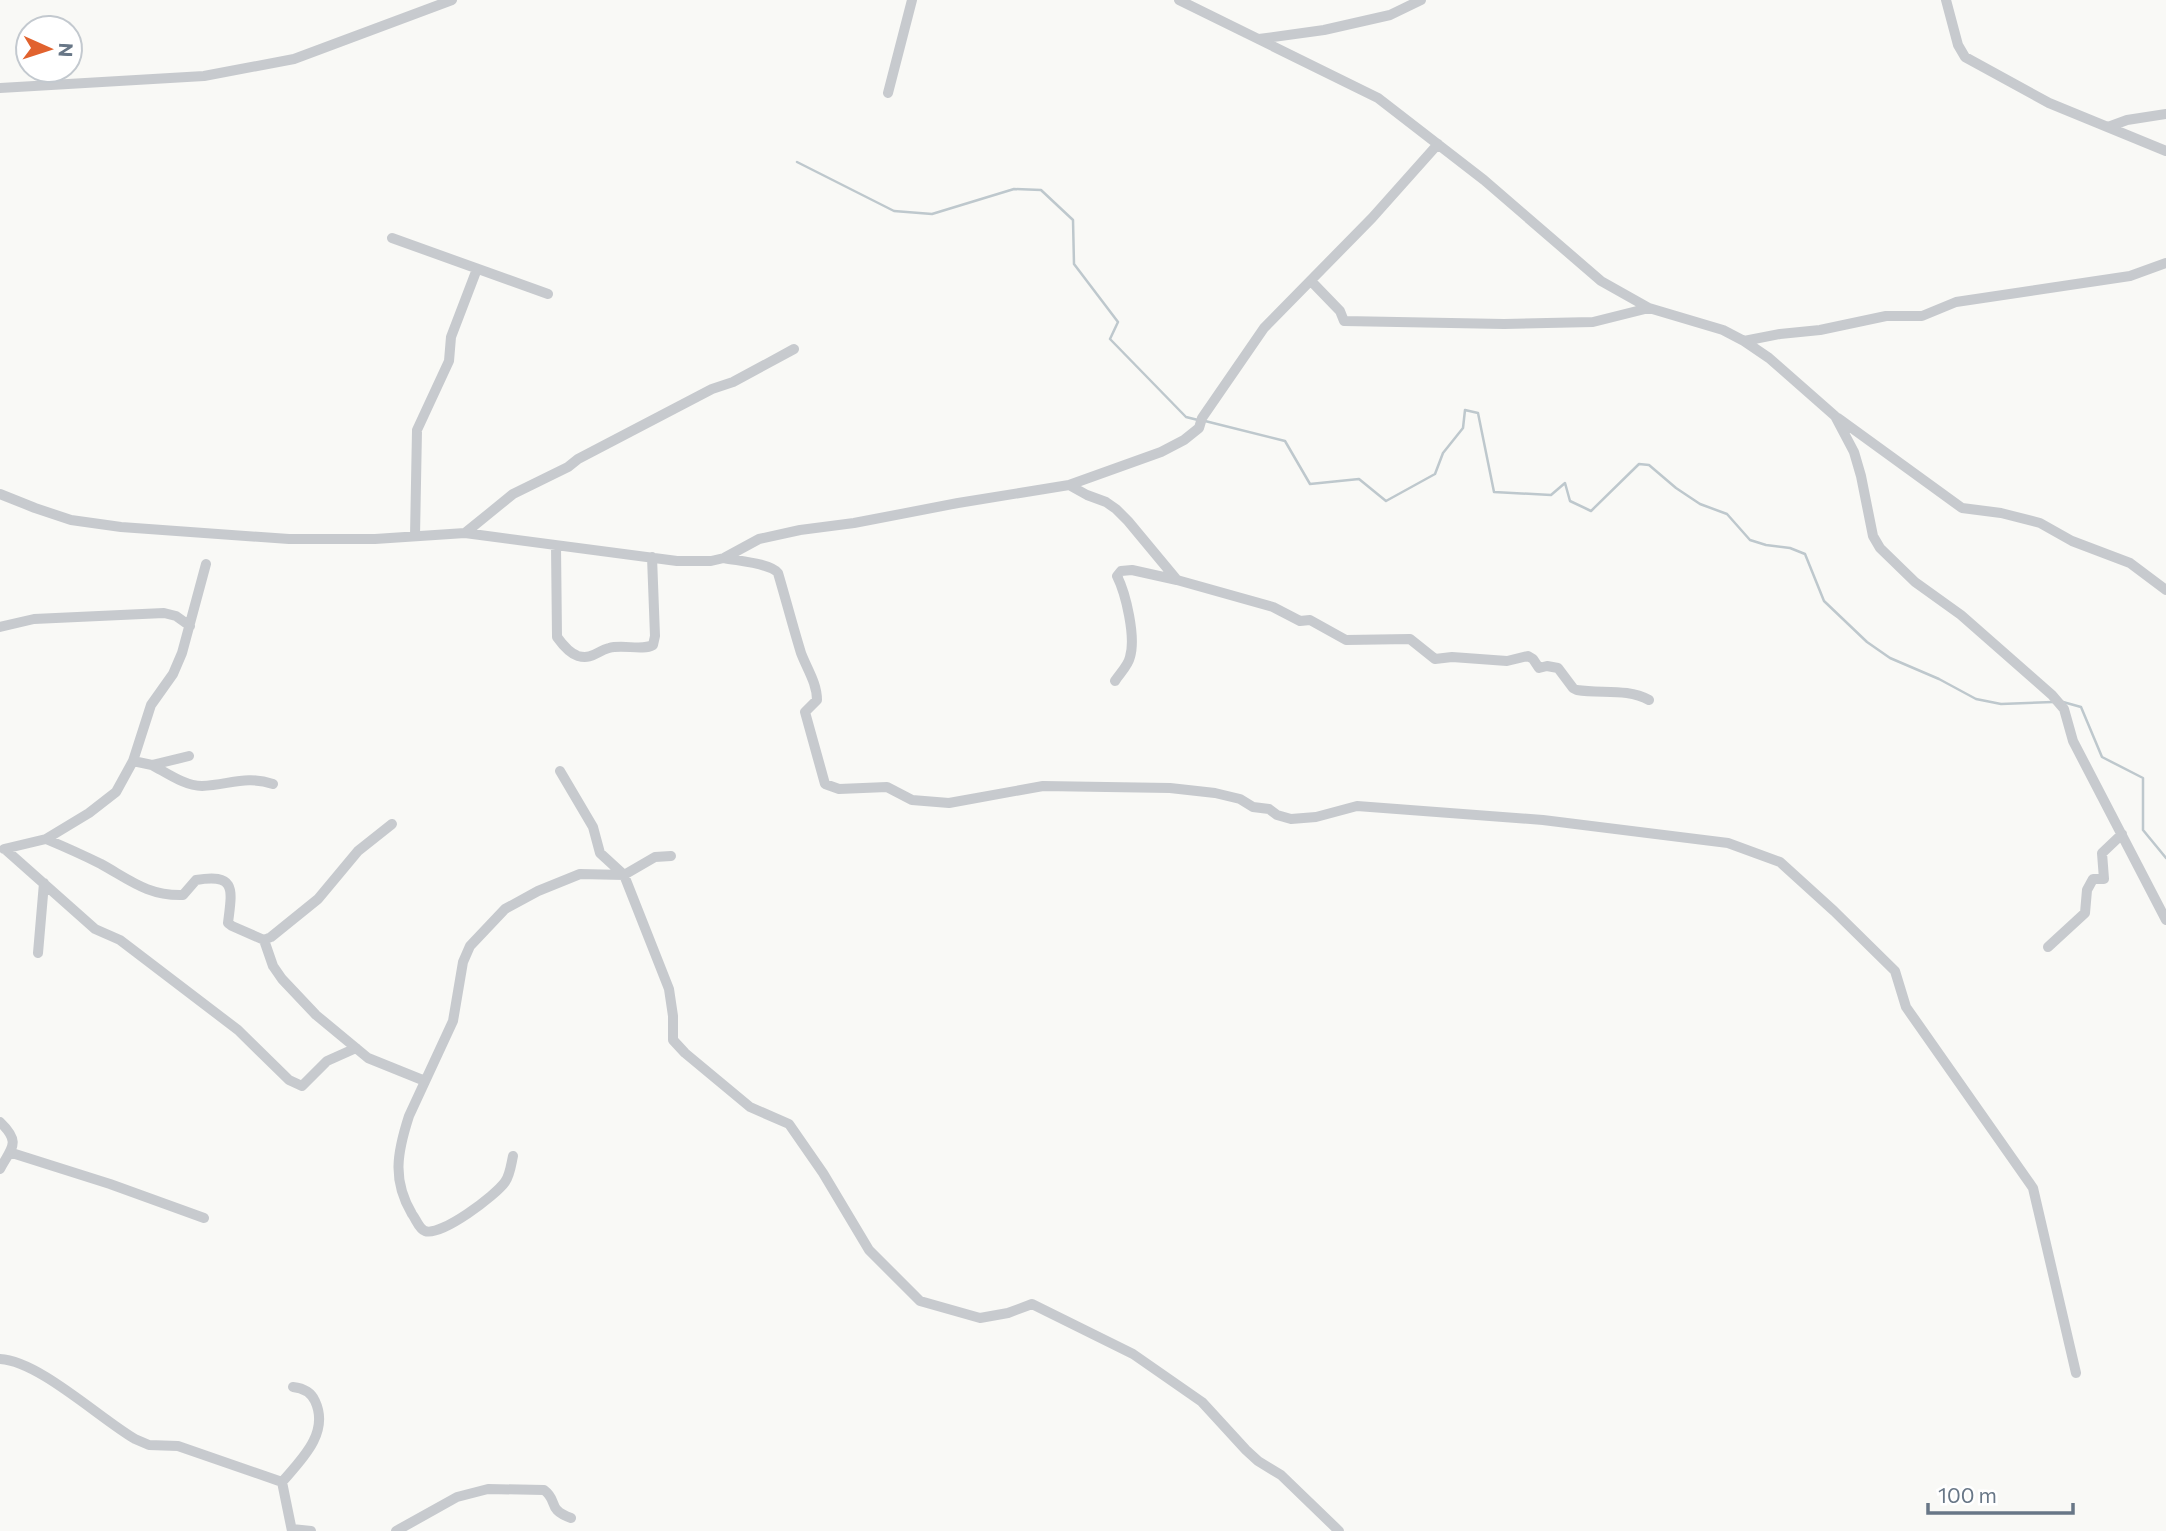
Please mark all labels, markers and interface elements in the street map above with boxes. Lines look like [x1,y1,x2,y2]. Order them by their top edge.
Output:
north arrow [14,14,84,84]
text: N [55,42,78,58]
scale bar [1928,1472,2073,1516]
text: 100 m [1938,1482,1997,1507]

